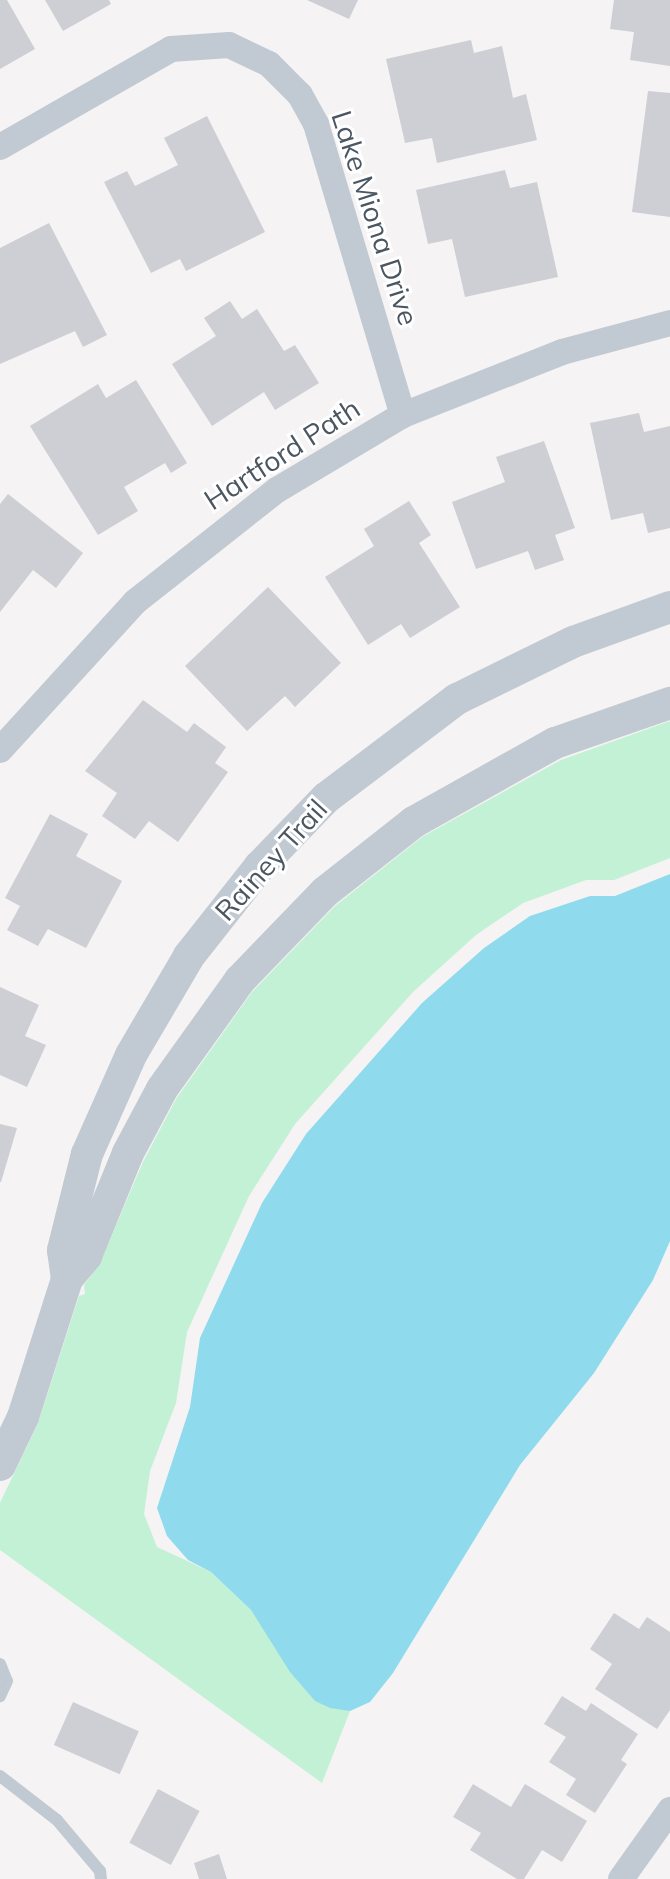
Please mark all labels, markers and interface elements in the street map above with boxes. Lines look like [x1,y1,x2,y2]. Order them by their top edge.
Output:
street label: Lake Miona Drive [324,107,426,329]
street label: Hartford Path [198,391,366,517]
street label: Rainey Trail [208,793,334,927]

